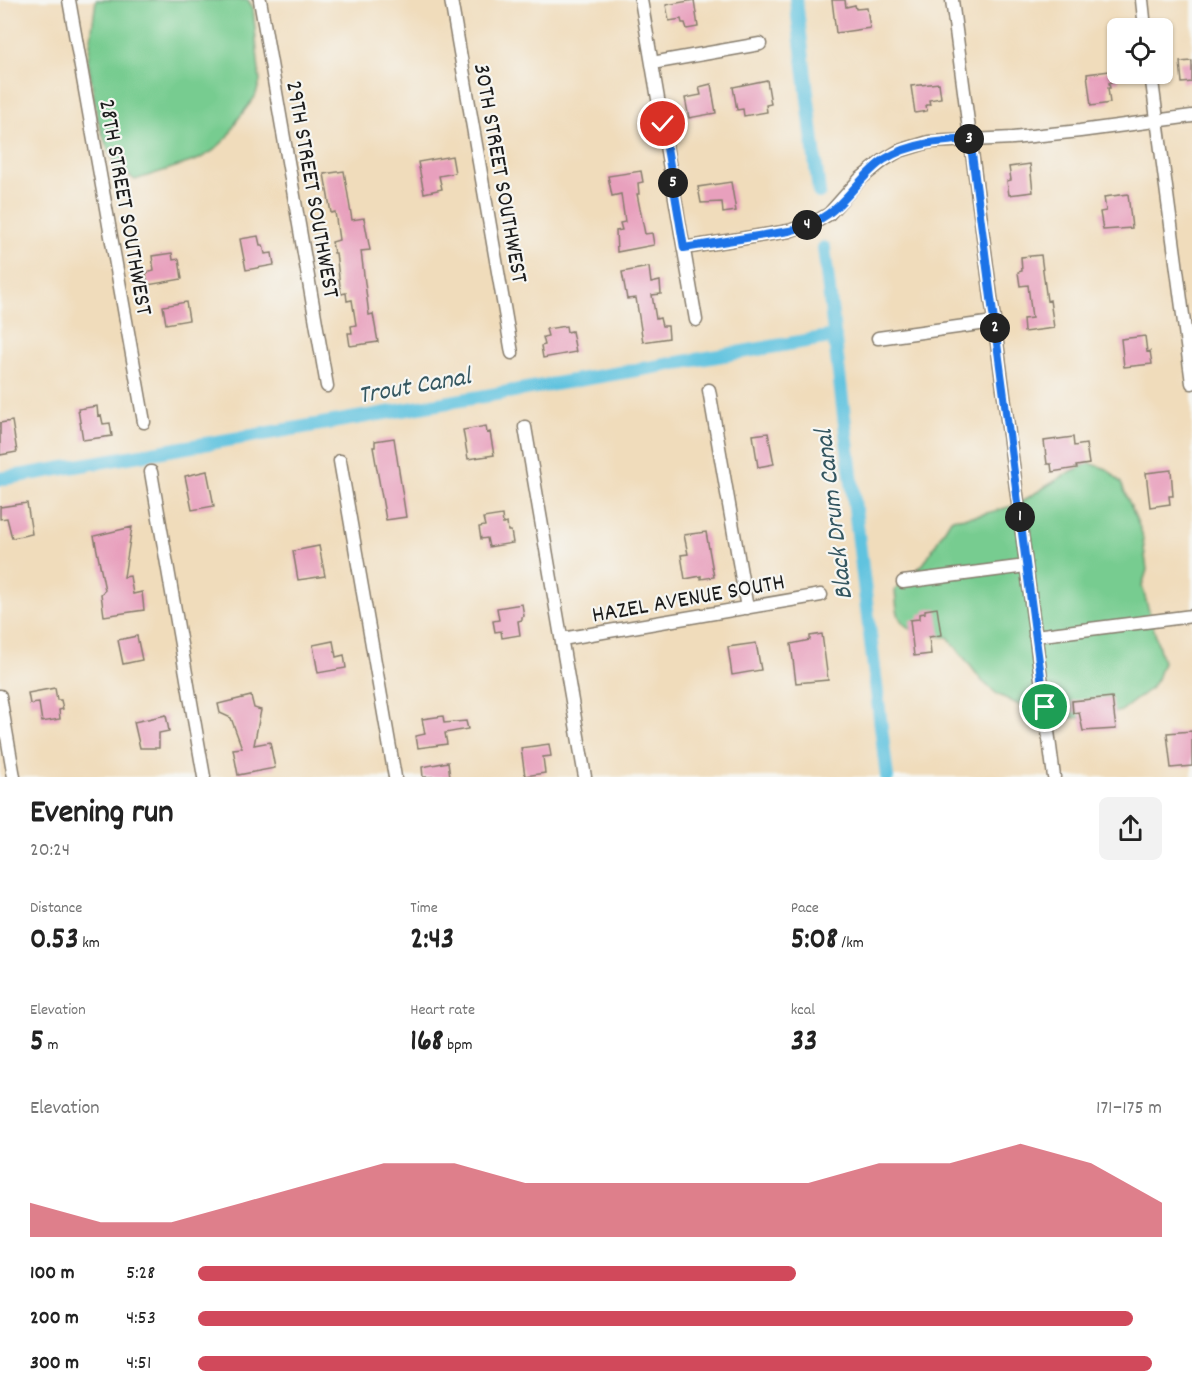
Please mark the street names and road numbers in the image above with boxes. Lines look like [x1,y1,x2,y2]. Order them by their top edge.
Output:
street label: 30TH STREET SOUTHWEST [463,61,535,286]
street label: 29TH STREET SOUTHWEST [275,78,347,301]
street label: 28TH STREET SOUTHWEST [88,97,160,319]
street label: HAZEL AVENUE SOUTH [589,566,788,634]

